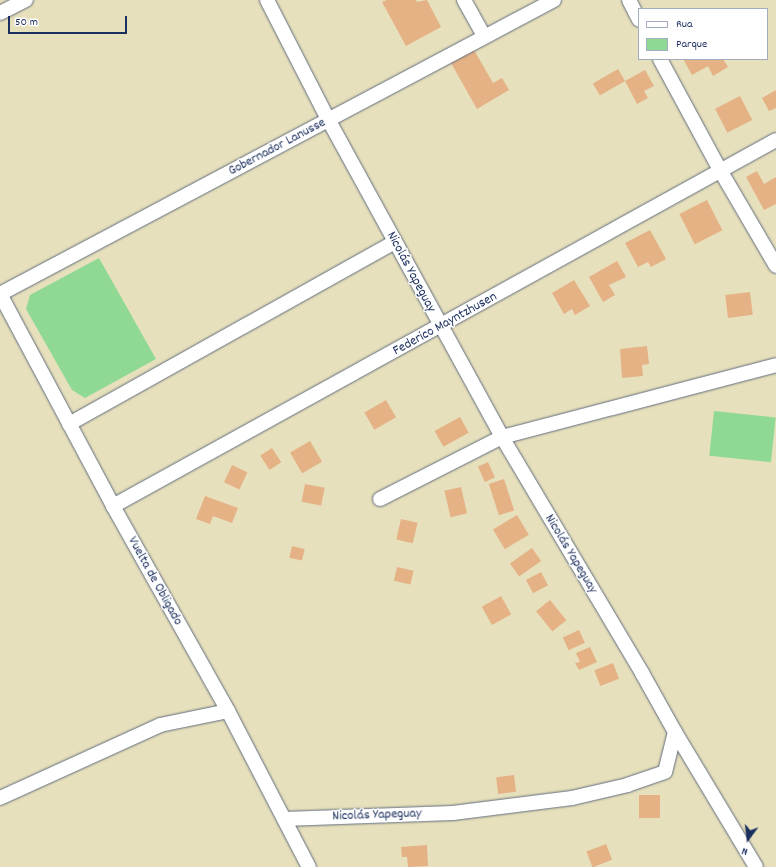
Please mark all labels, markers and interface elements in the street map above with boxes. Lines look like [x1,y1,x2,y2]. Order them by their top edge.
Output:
scale bar [10,8,129,34]
legend [638,8,768,60]
text: 50 m [15,14,38,31]
text: Rua [676,16,693,33]
text: Parque [676,36,707,53]
street label: Gobernador Lanusse [226,114,328,180]
street label: Nicolás Yapeguay [383,229,439,315]
street label: Federico Mayntzhusen [390,288,500,360]
street label: Nicolás Yapeguay [541,511,601,597]
street label: Vuelta de Obligado [124,534,186,628]
street label: Nicolás Yapeguay [332,805,422,825]
north arrow [728,819,768,859]
text: N [740,842,750,859]

